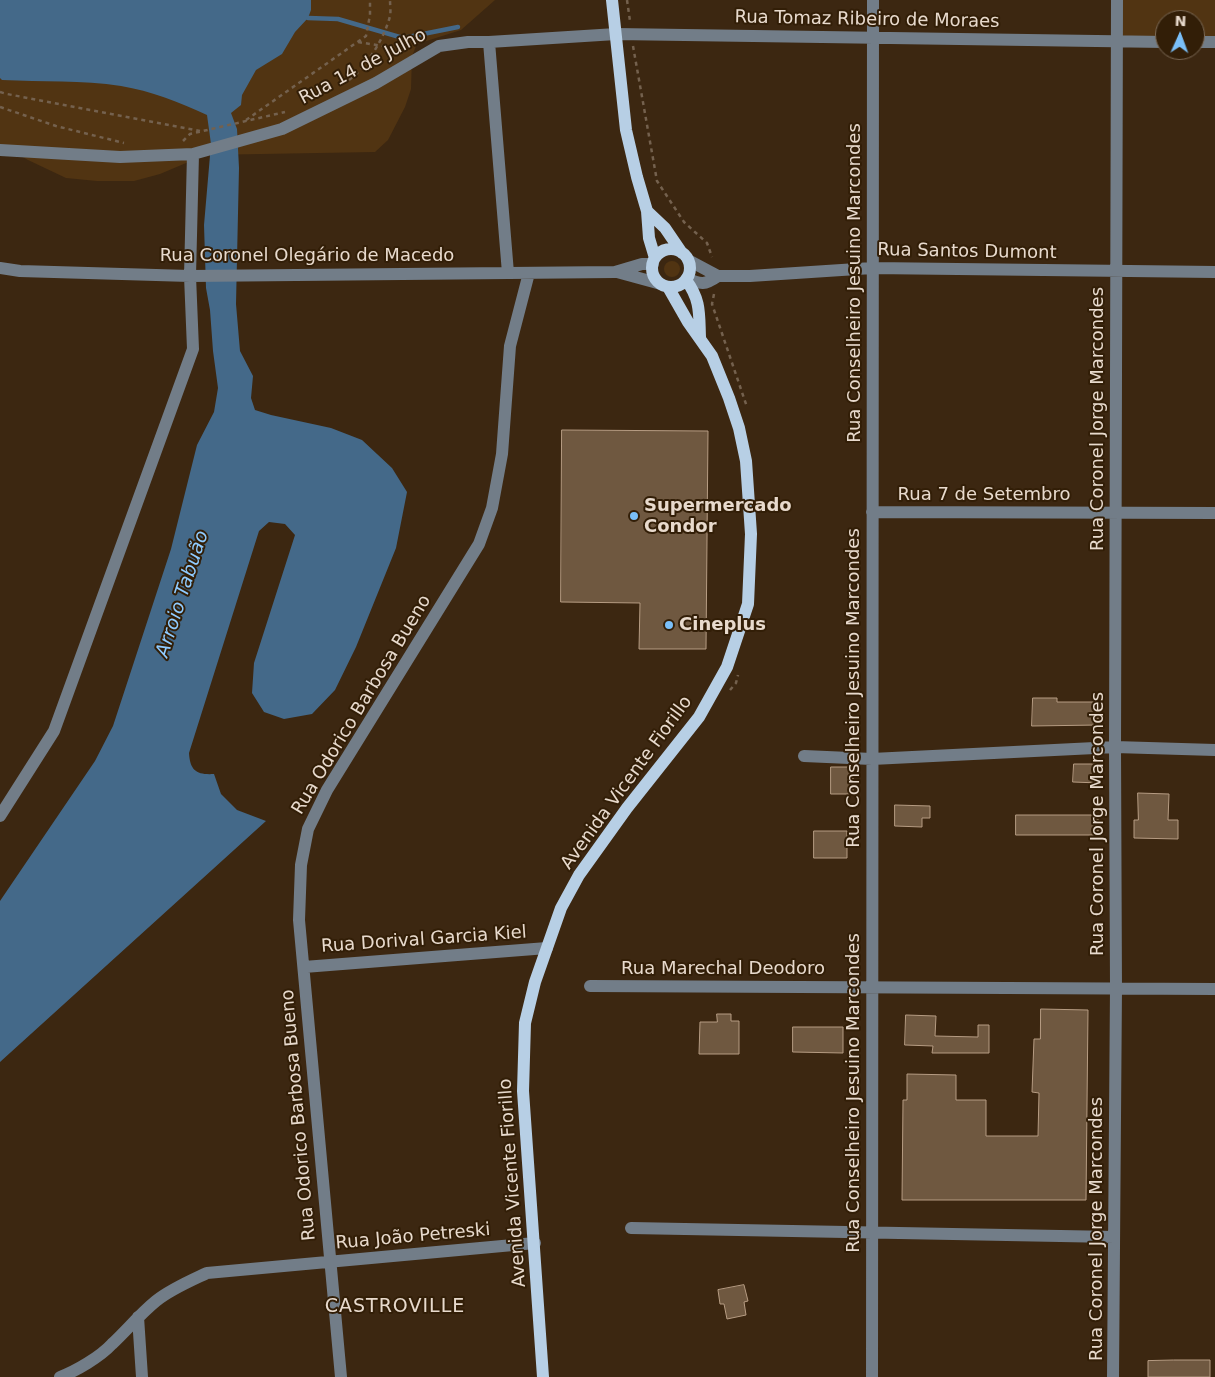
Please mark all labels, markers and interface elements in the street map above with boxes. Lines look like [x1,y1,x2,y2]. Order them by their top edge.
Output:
street label: Rua Tomaz Ribeiro de Moraes [734,7,1000,33]
north arrow [1155,10,1205,60]
text: N [1174,13,1187,29]
street label: Rua 14 de Julho [296,24,430,110]
street label: Rua Conselheiro Jesuino Marcondes [844,123,866,443]
street label: Rua Santos Dumont [877,240,1057,264]
street label: Rua Coronel Olegário de Macedo [160,245,454,267]
street label: Rua Coronel Jorge Marcondes [1087,287,1109,551]
street label: Rua 7 de Setembro [898,484,1070,506]
place label: Supermercado Condor [644,495,792,538]
marker: Supermercado Condor [628,510,640,522]
water label: Arroio Tabuão [152,528,214,660]
street label: Rua Conselheiro Jesuino Marcondes [843,528,865,848]
street label: Rua Odorico Barbosa Bueno [288,591,436,819]
place label: Cineplus [679,614,766,636]
marker: Cineplus [663,619,675,631]
street label: Avenida Vicente Fiorillo [557,692,697,874]
street label: Rua Coronel Jorge Marcondes [1087,692,1109,956]
street label: Rua Dorival Garcia Kiel [320,922,528,958]
street label: Rua Conselheiro Jesuino Marcondes [843,933,865,1253]
street label: Rua Marechal Deodoro [621,958,825,980]
street label: Rua Odorico Barbosa Bueno [277,988,321,1242]
street label: Avenida Vicente Fiorillo [495,1078,531,1288]
street label: Rua Coronel Jorge Marcondes [1086,1097,1108,1361]
street label: Rua João Petreski [335,1219,491,1255]
district label: CASTROVILLE [323,1296,467,1318]

